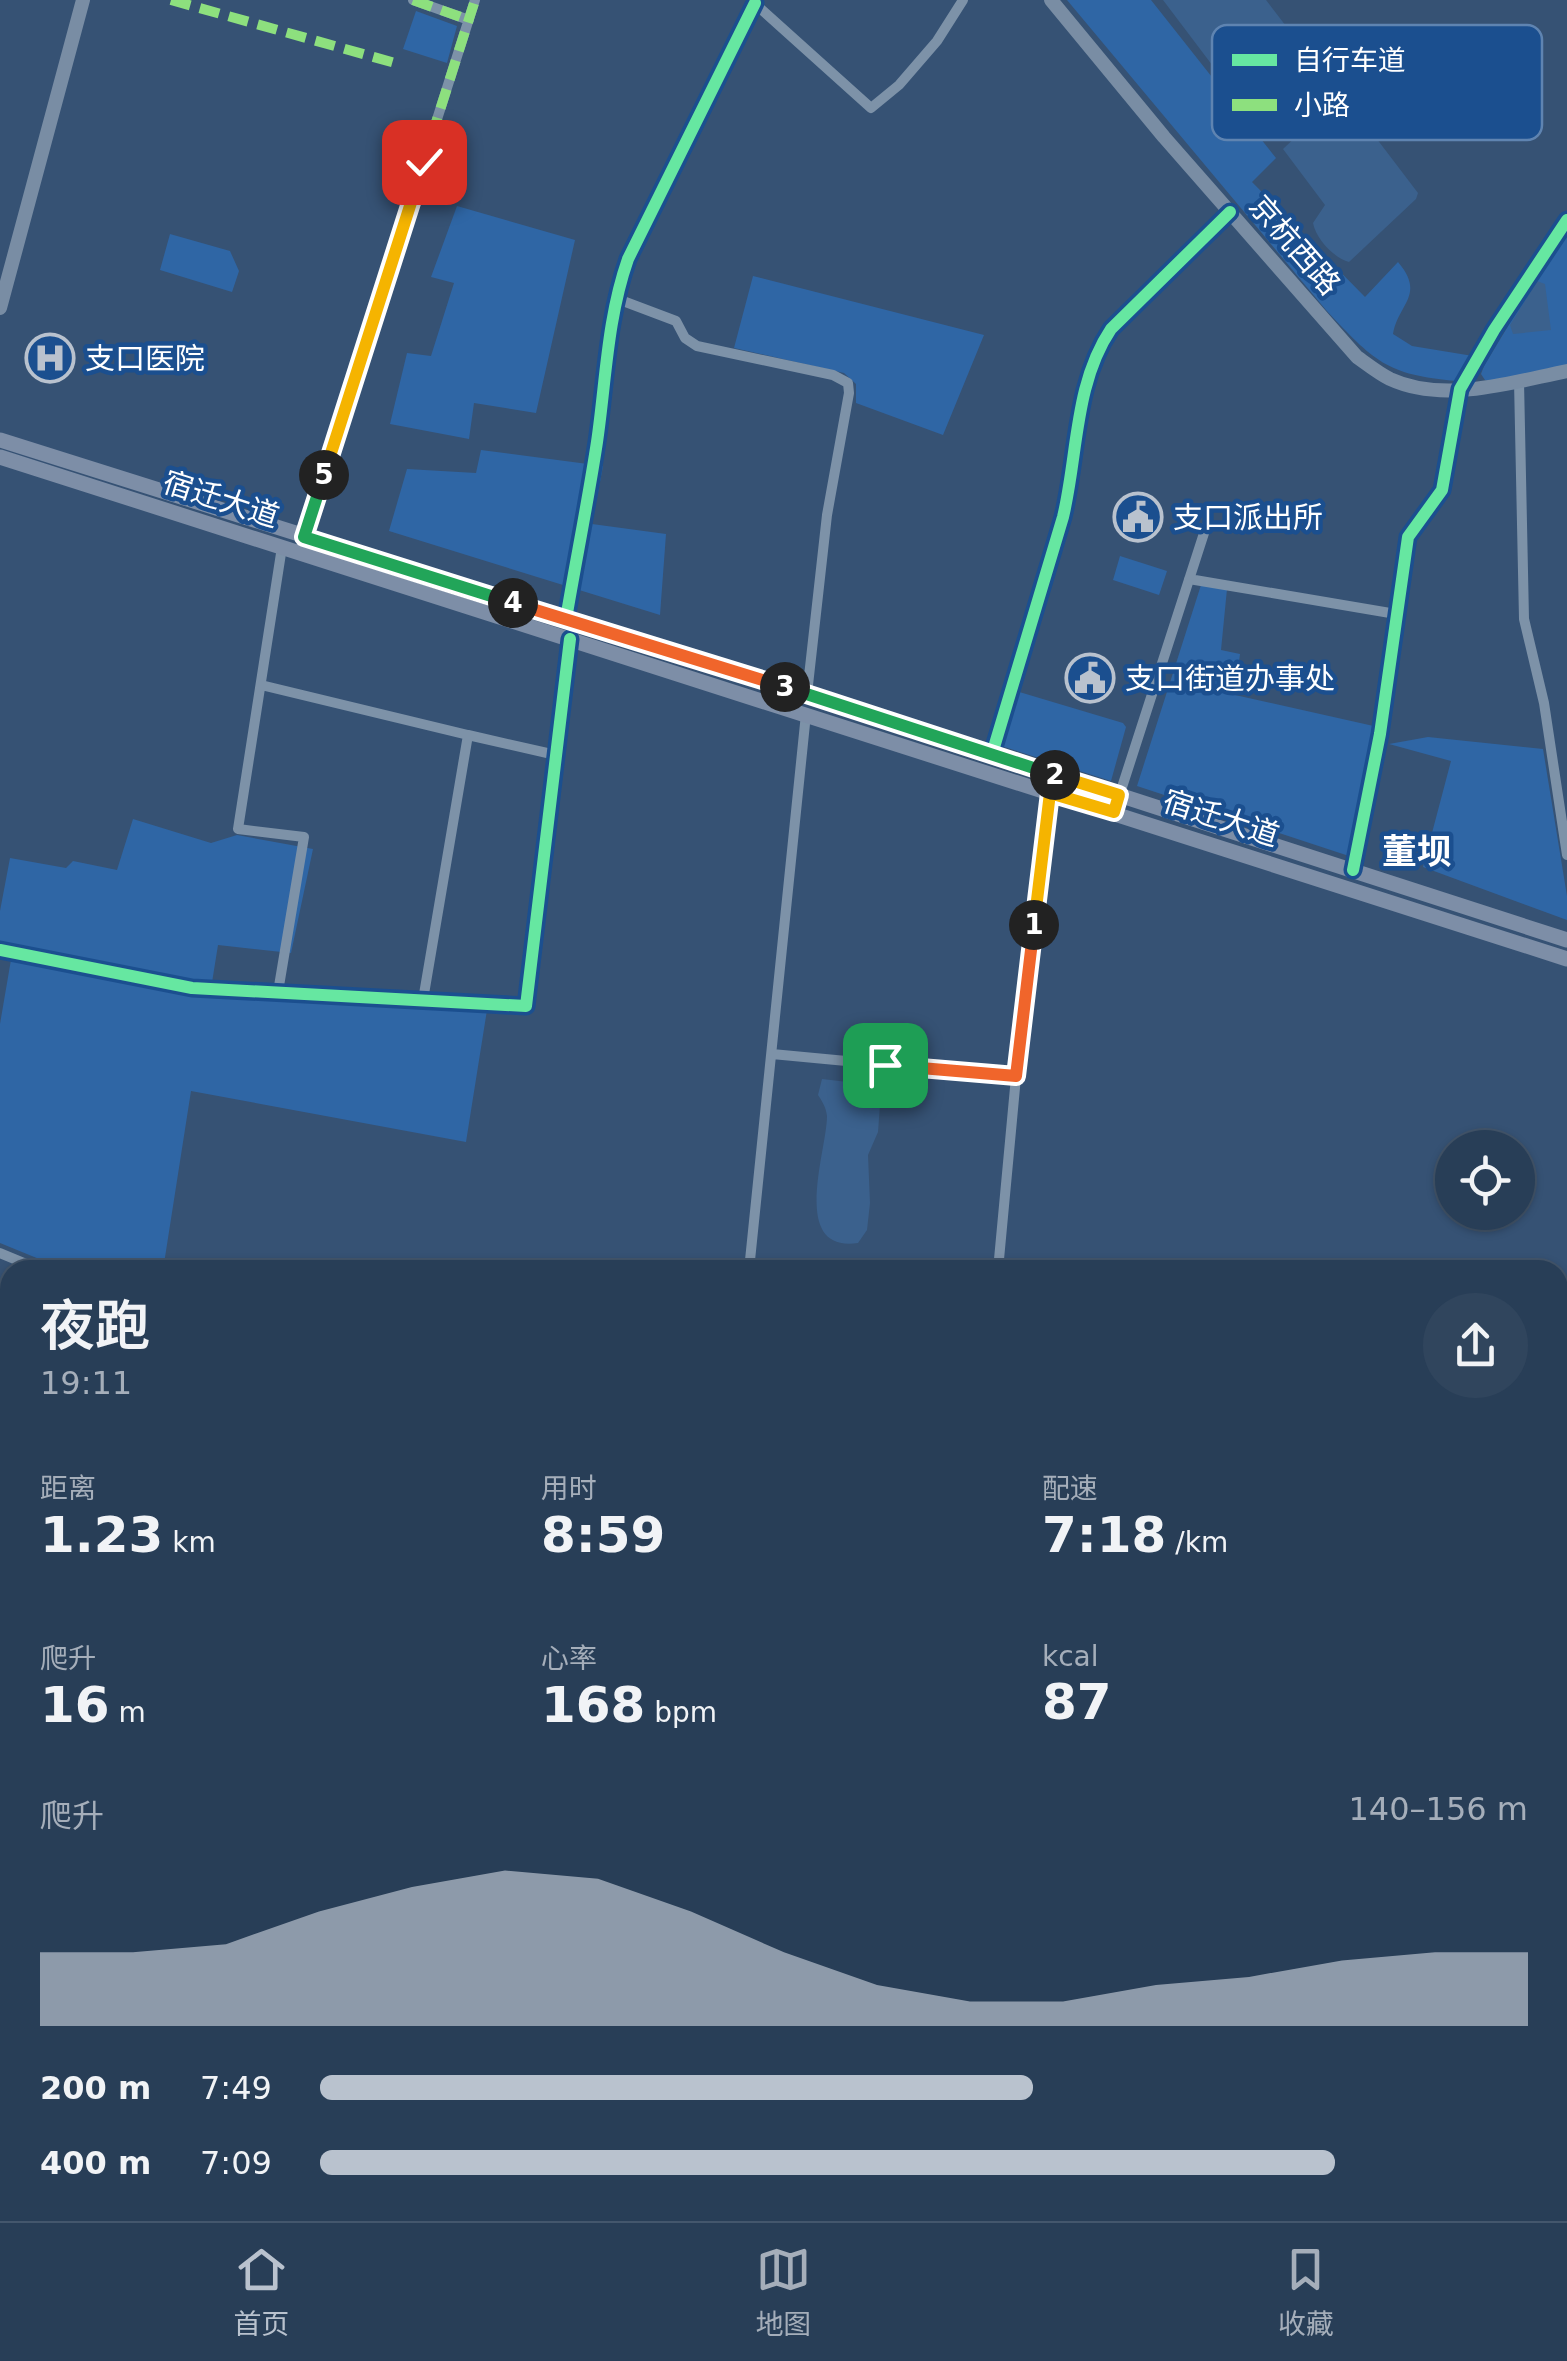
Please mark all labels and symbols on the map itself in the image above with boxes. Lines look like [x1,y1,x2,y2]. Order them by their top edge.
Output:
legend [1212,25,1542,140]
text: 自行车道 [1294,44,1406,77]
text: 小路 [1294,89,1350,122]
pin [382,120,467,205]
street label: 京杭西路 [1242,188,1348,302]
hospital icon: 支口医院 [24,332,76,384]
place label: 支口医院 [85,341,205,376]
pin: 5 [299,450,349,500]
street label: 宿迁大道 [159,464,283,534]
public building icon: 支口派出所 [1112,491,1164,543]
place label: 支口派出所 [1173,500,1323,535]
pin: 4 [488,578,538,628]
public building icon: 支口街道办事处 [1064,652,1116,704]
place label: 支口街道办事处 [1125,661,1335,696]
pin: 3 [760,662,810,712]
pin: 2 [1030,750,1080,800]
street label: 宿迁大道 [1159,783,1283,853]
district label: 董坝 [1382,832,1452,872]
pin: 1 [1009,900,1059,950]
pin [843,1023,928,1108]

